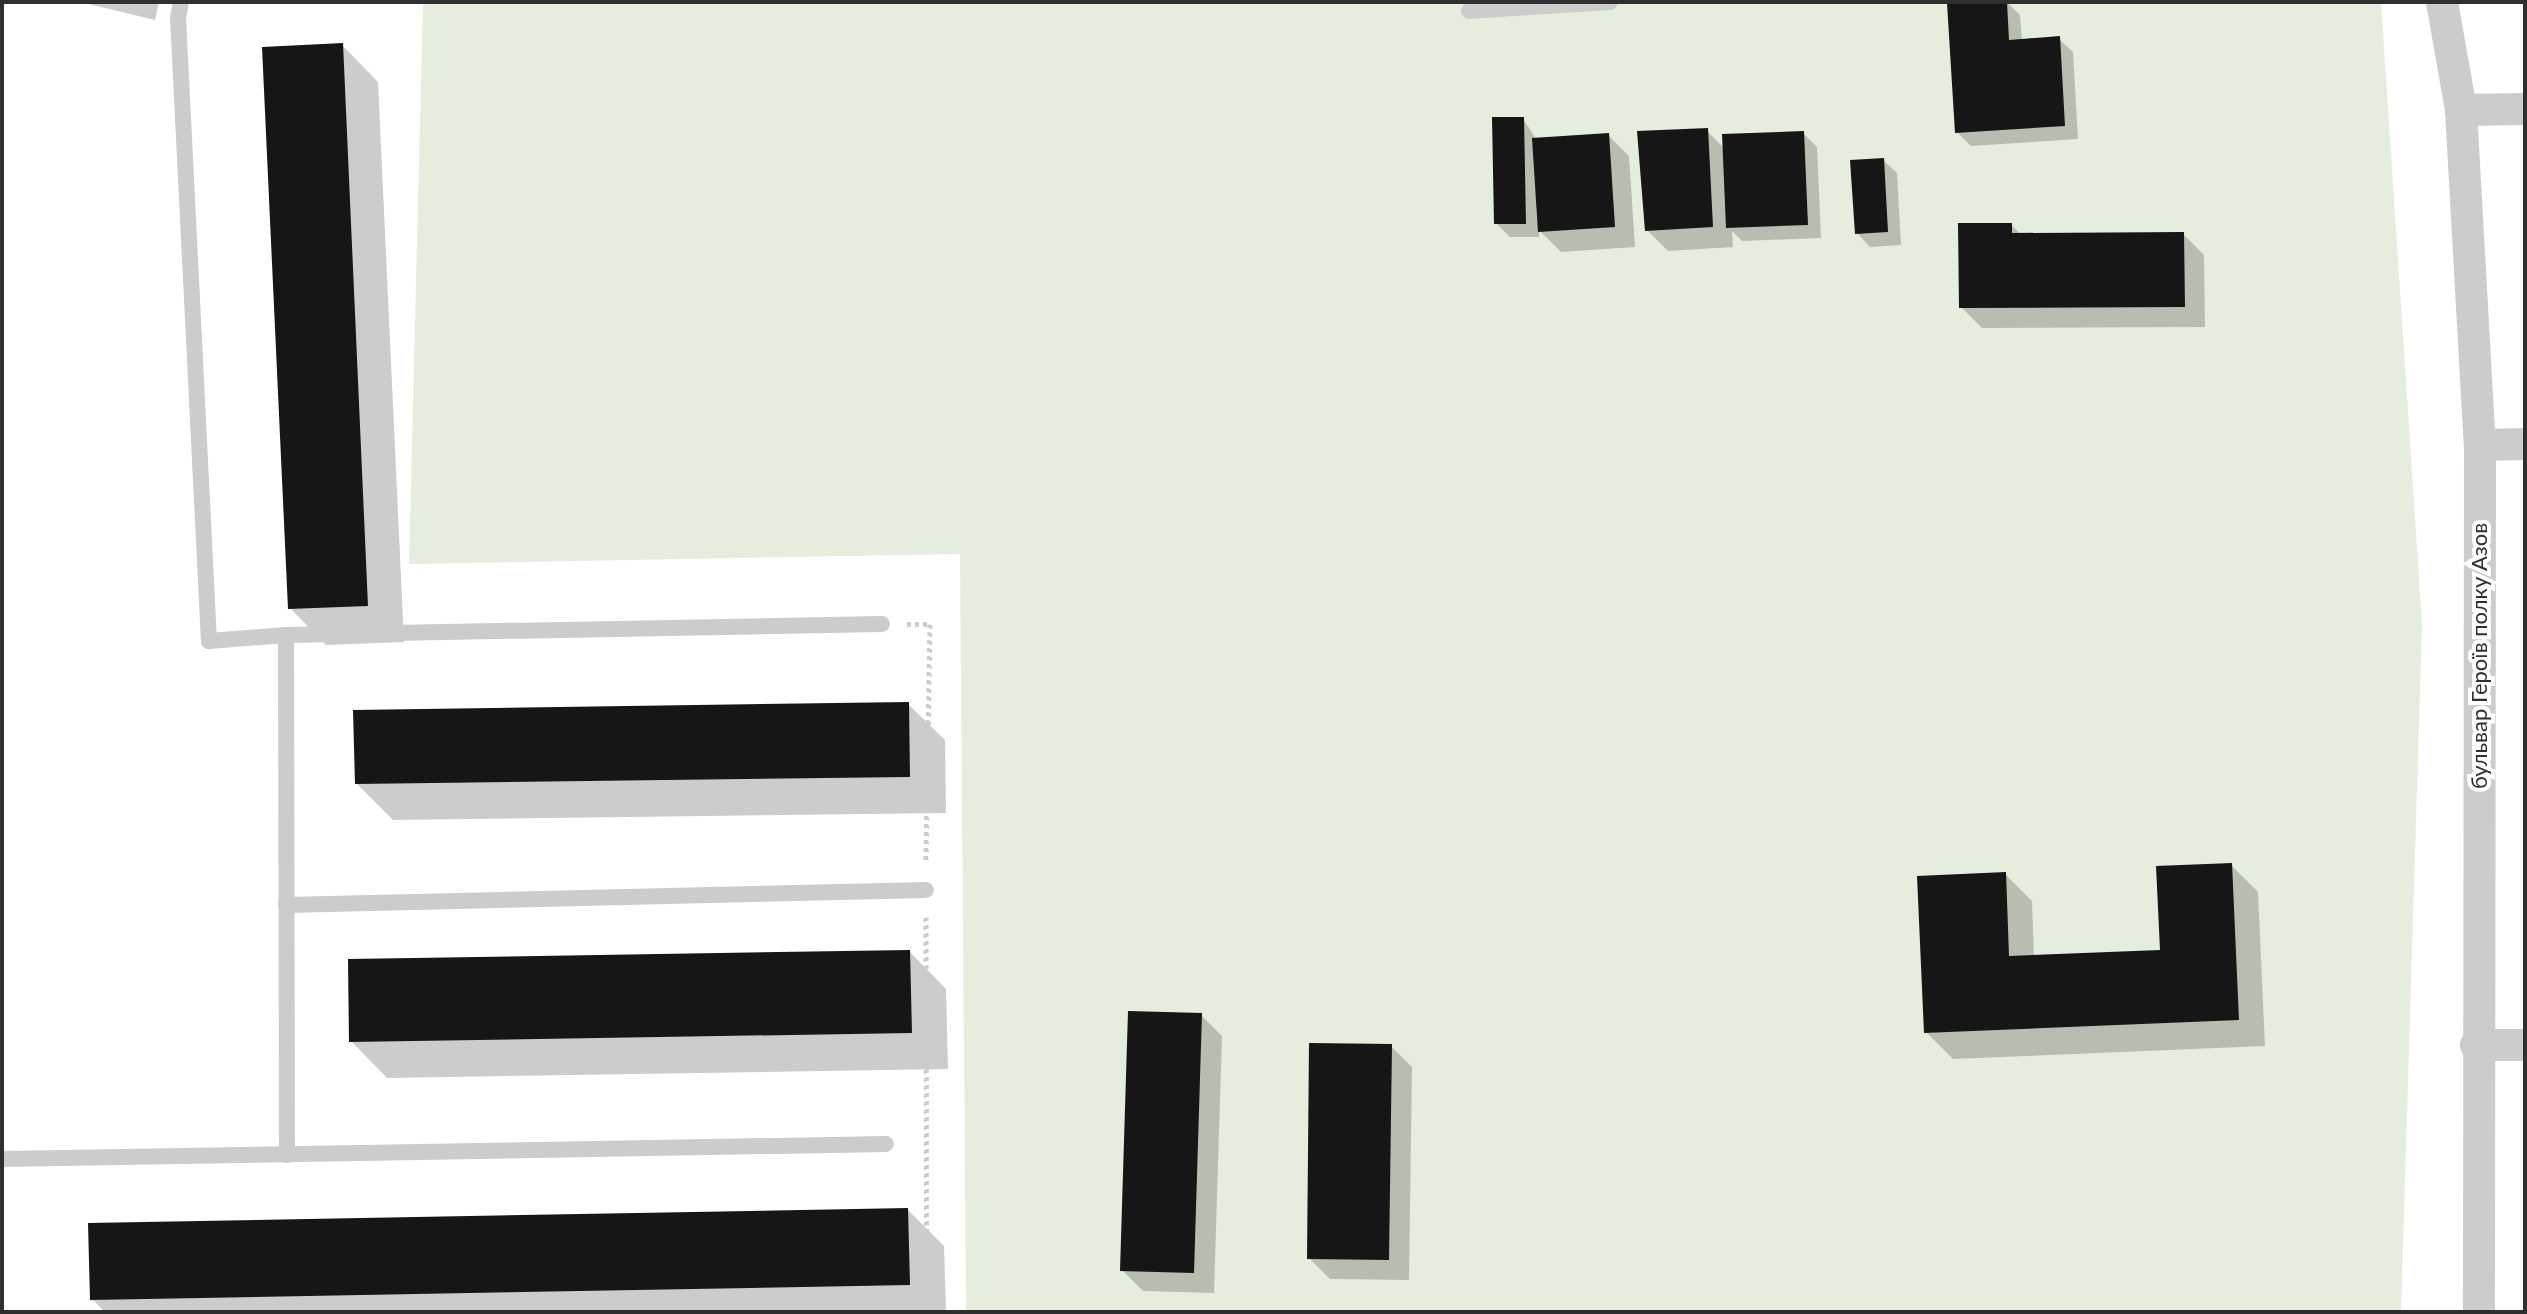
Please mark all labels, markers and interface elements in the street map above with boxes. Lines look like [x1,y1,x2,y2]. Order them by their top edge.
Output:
street label: бульвар Героїв полку Азов [2466,523,2492,789]

